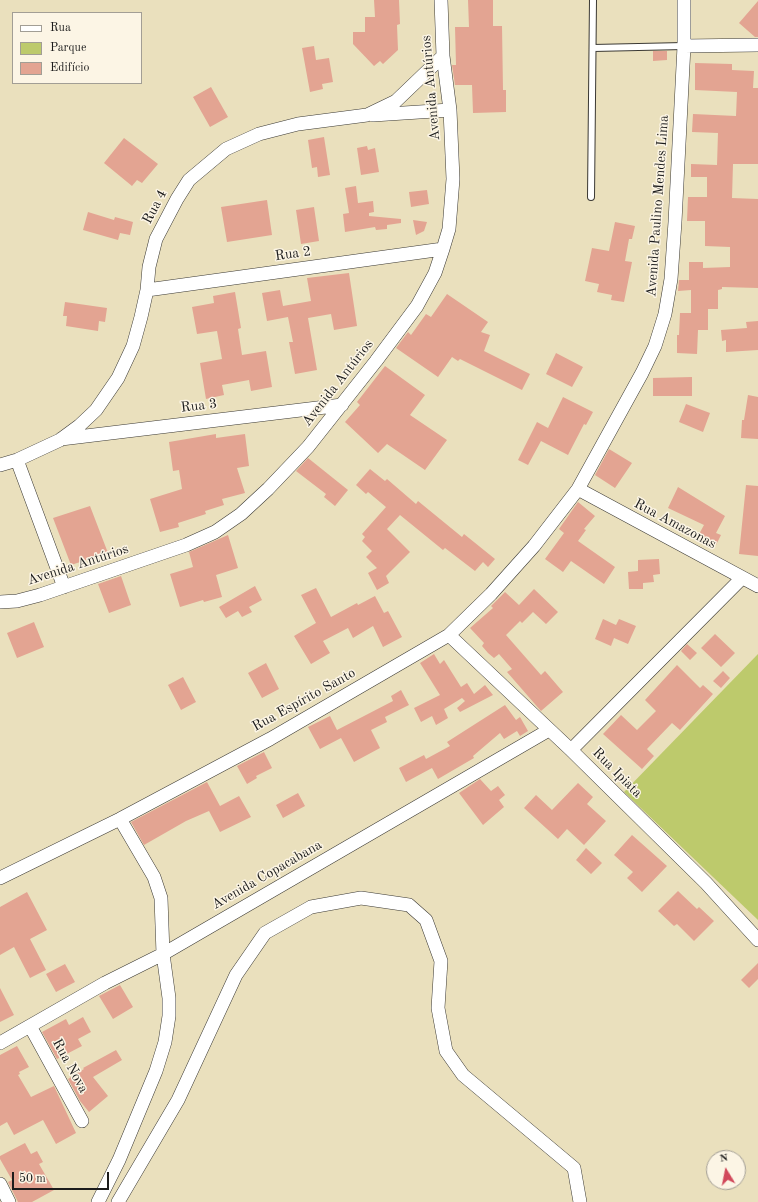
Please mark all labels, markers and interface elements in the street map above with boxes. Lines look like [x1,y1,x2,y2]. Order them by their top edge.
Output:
legend [12,12,142,84]
text: Rua [50,22,71,34]
street label: Avenida Antúrios [418,35,444,141]
text: Parque [50,42,86,54]
text: Edifício [50,62,89,74]
street label: Avenida Paulino Mendes Lima [643,114,673,298]
street label: Rua 4 [139,187,171,227]
street label: Rua 2 [274,243,312,265]
street label: Avenida Antúrios [299,336,377,430]
street label: Rua 3 [180,395,218,417]
street label: Rua Amazonas [631,495,719,553]
street label: Avenida Antúrios [25,541,131,589]
street label: Rua Espírito Santo [249,665,359,735]
street label: Rua Ipiata [589,745,645,801]
street label: Avenida Copacabana [209,837,325,913]
street label: Rua Nova [48,1036,92,1096]
north arrow [706,1150,746,1190]
text: N [719,1153,729,1165]
scale bar [14,1164,111,1190]
text: 50 m [19,1173,46,1185]

